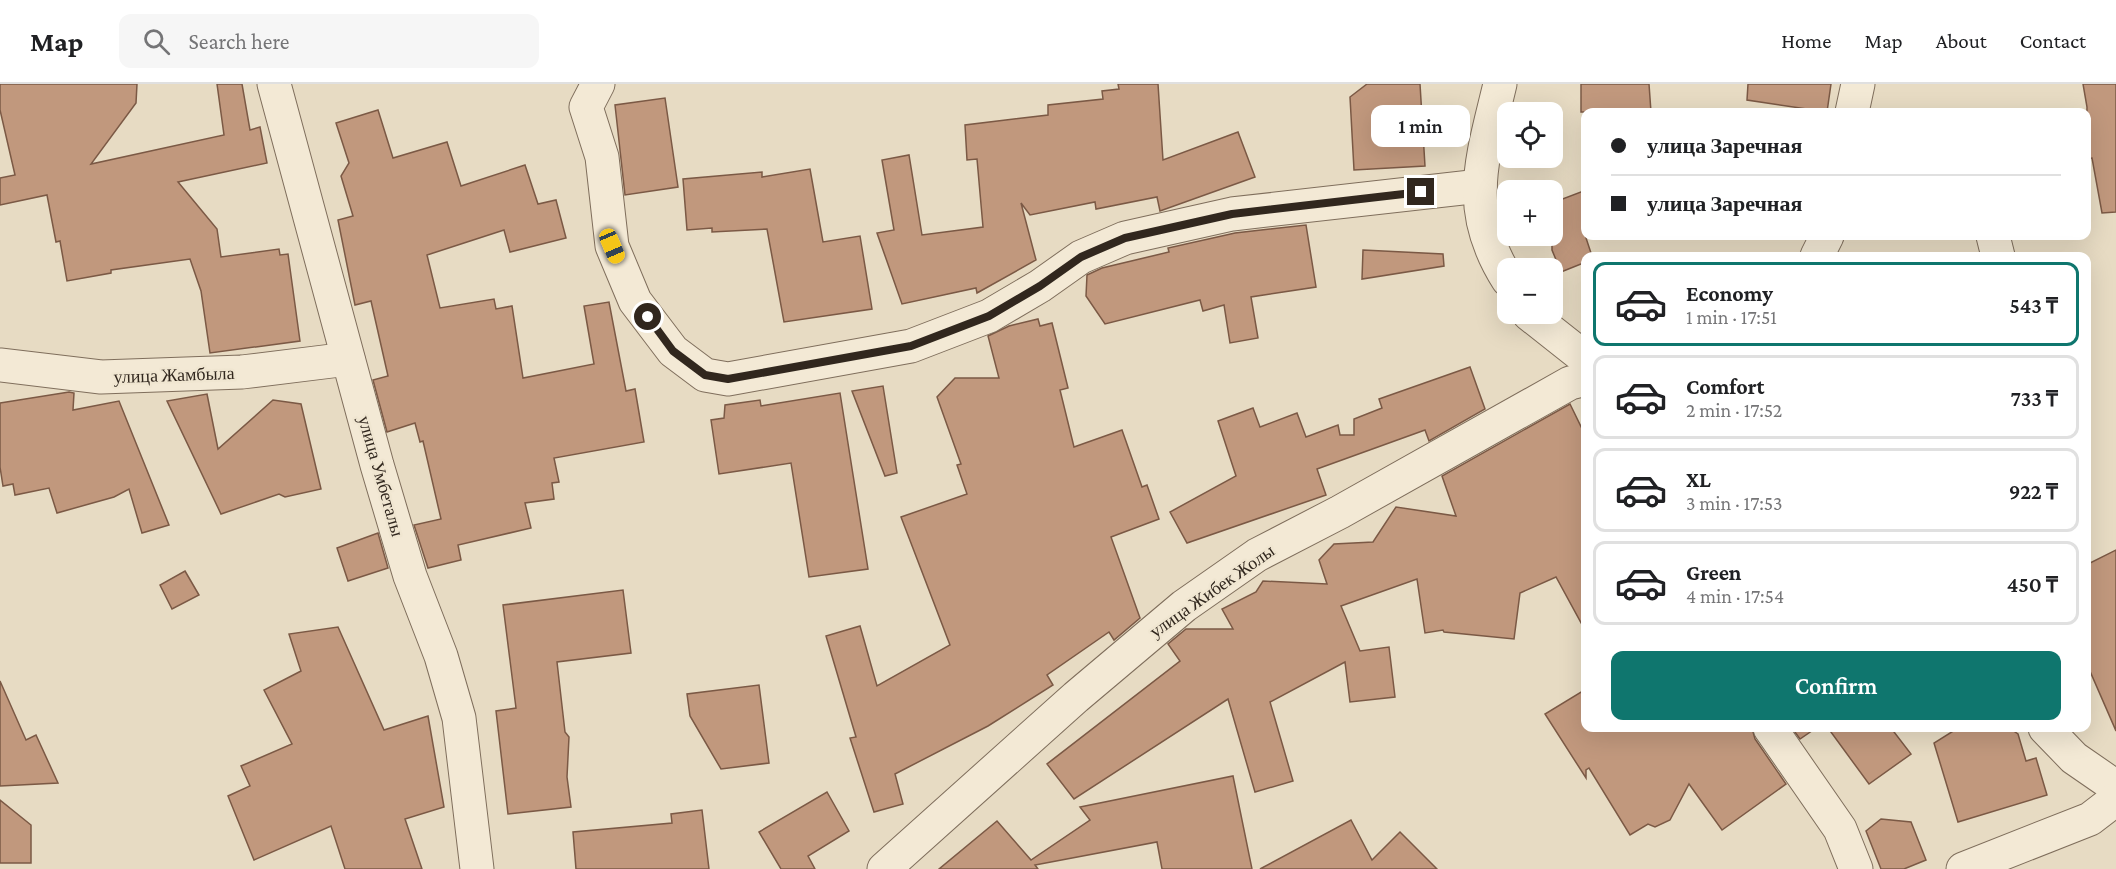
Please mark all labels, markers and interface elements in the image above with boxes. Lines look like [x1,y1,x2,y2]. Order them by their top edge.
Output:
search box [119,14,539,68]
icon: search [140,25,173,58]
text: Map [30,26,83,57]
text: Search here [188,29,289,54]
text: Home [1781,29,1831,53]
text: Map [1864,29,1903,53]
text: About [1936,29,1987,53]
text: Contact [2020,29,2086,53]
map controls [1497,102,1563,324]
button: locate [1497,102,1563,168]
callout: 1 min [1372,105,1470,147]
text: 1 min [1398,115,1443,137]
text: улица Заречная [1647,133,1802,158]
route end [1407,178,1434,205]
button: + [1497,180,1563,246]
text: улица Заречная [1647,191,1802,216]
car [597,226,627,266]
button: − [1497,258,1563,324]
icon: car [1614,277,1668,331]
text: Economy [1686,281,1773,306]
text: 543 ₸ [2009,293,2058,318]
route start [634,303,661,330]
text: 1 min · 17:51 [1686,306,1777,328]
street label: улица Жамбыла [113,363,235,387]
icon: car [1614,370,1668,424]
text: Comfort [1686,374,1764,399]
text: 733 ₸ [2010,386,2058,411]
text: 2 min · 17:52 [1686,399,1782,421]
street label: улица Умбеталы [354,413,408,539]
icon: car [1614,463,1668,517]
text: XL [1686,467,1711,492]
text: 922 ₸ [2009,479,2058,504]
text: 3 min · 17:53 [1686,492,1782,514]
street label: улица Жибек Жолы [1146,540,1278,642]
icon: car [1614,556,1668,610]
text: Green [1686,560,1742,585]
text: 450 ₸ [2007,572,2058,597]
text: 4 min · 17:54 [1686,585,1784,607]
button: Confirm [1611,651,2061,720]

